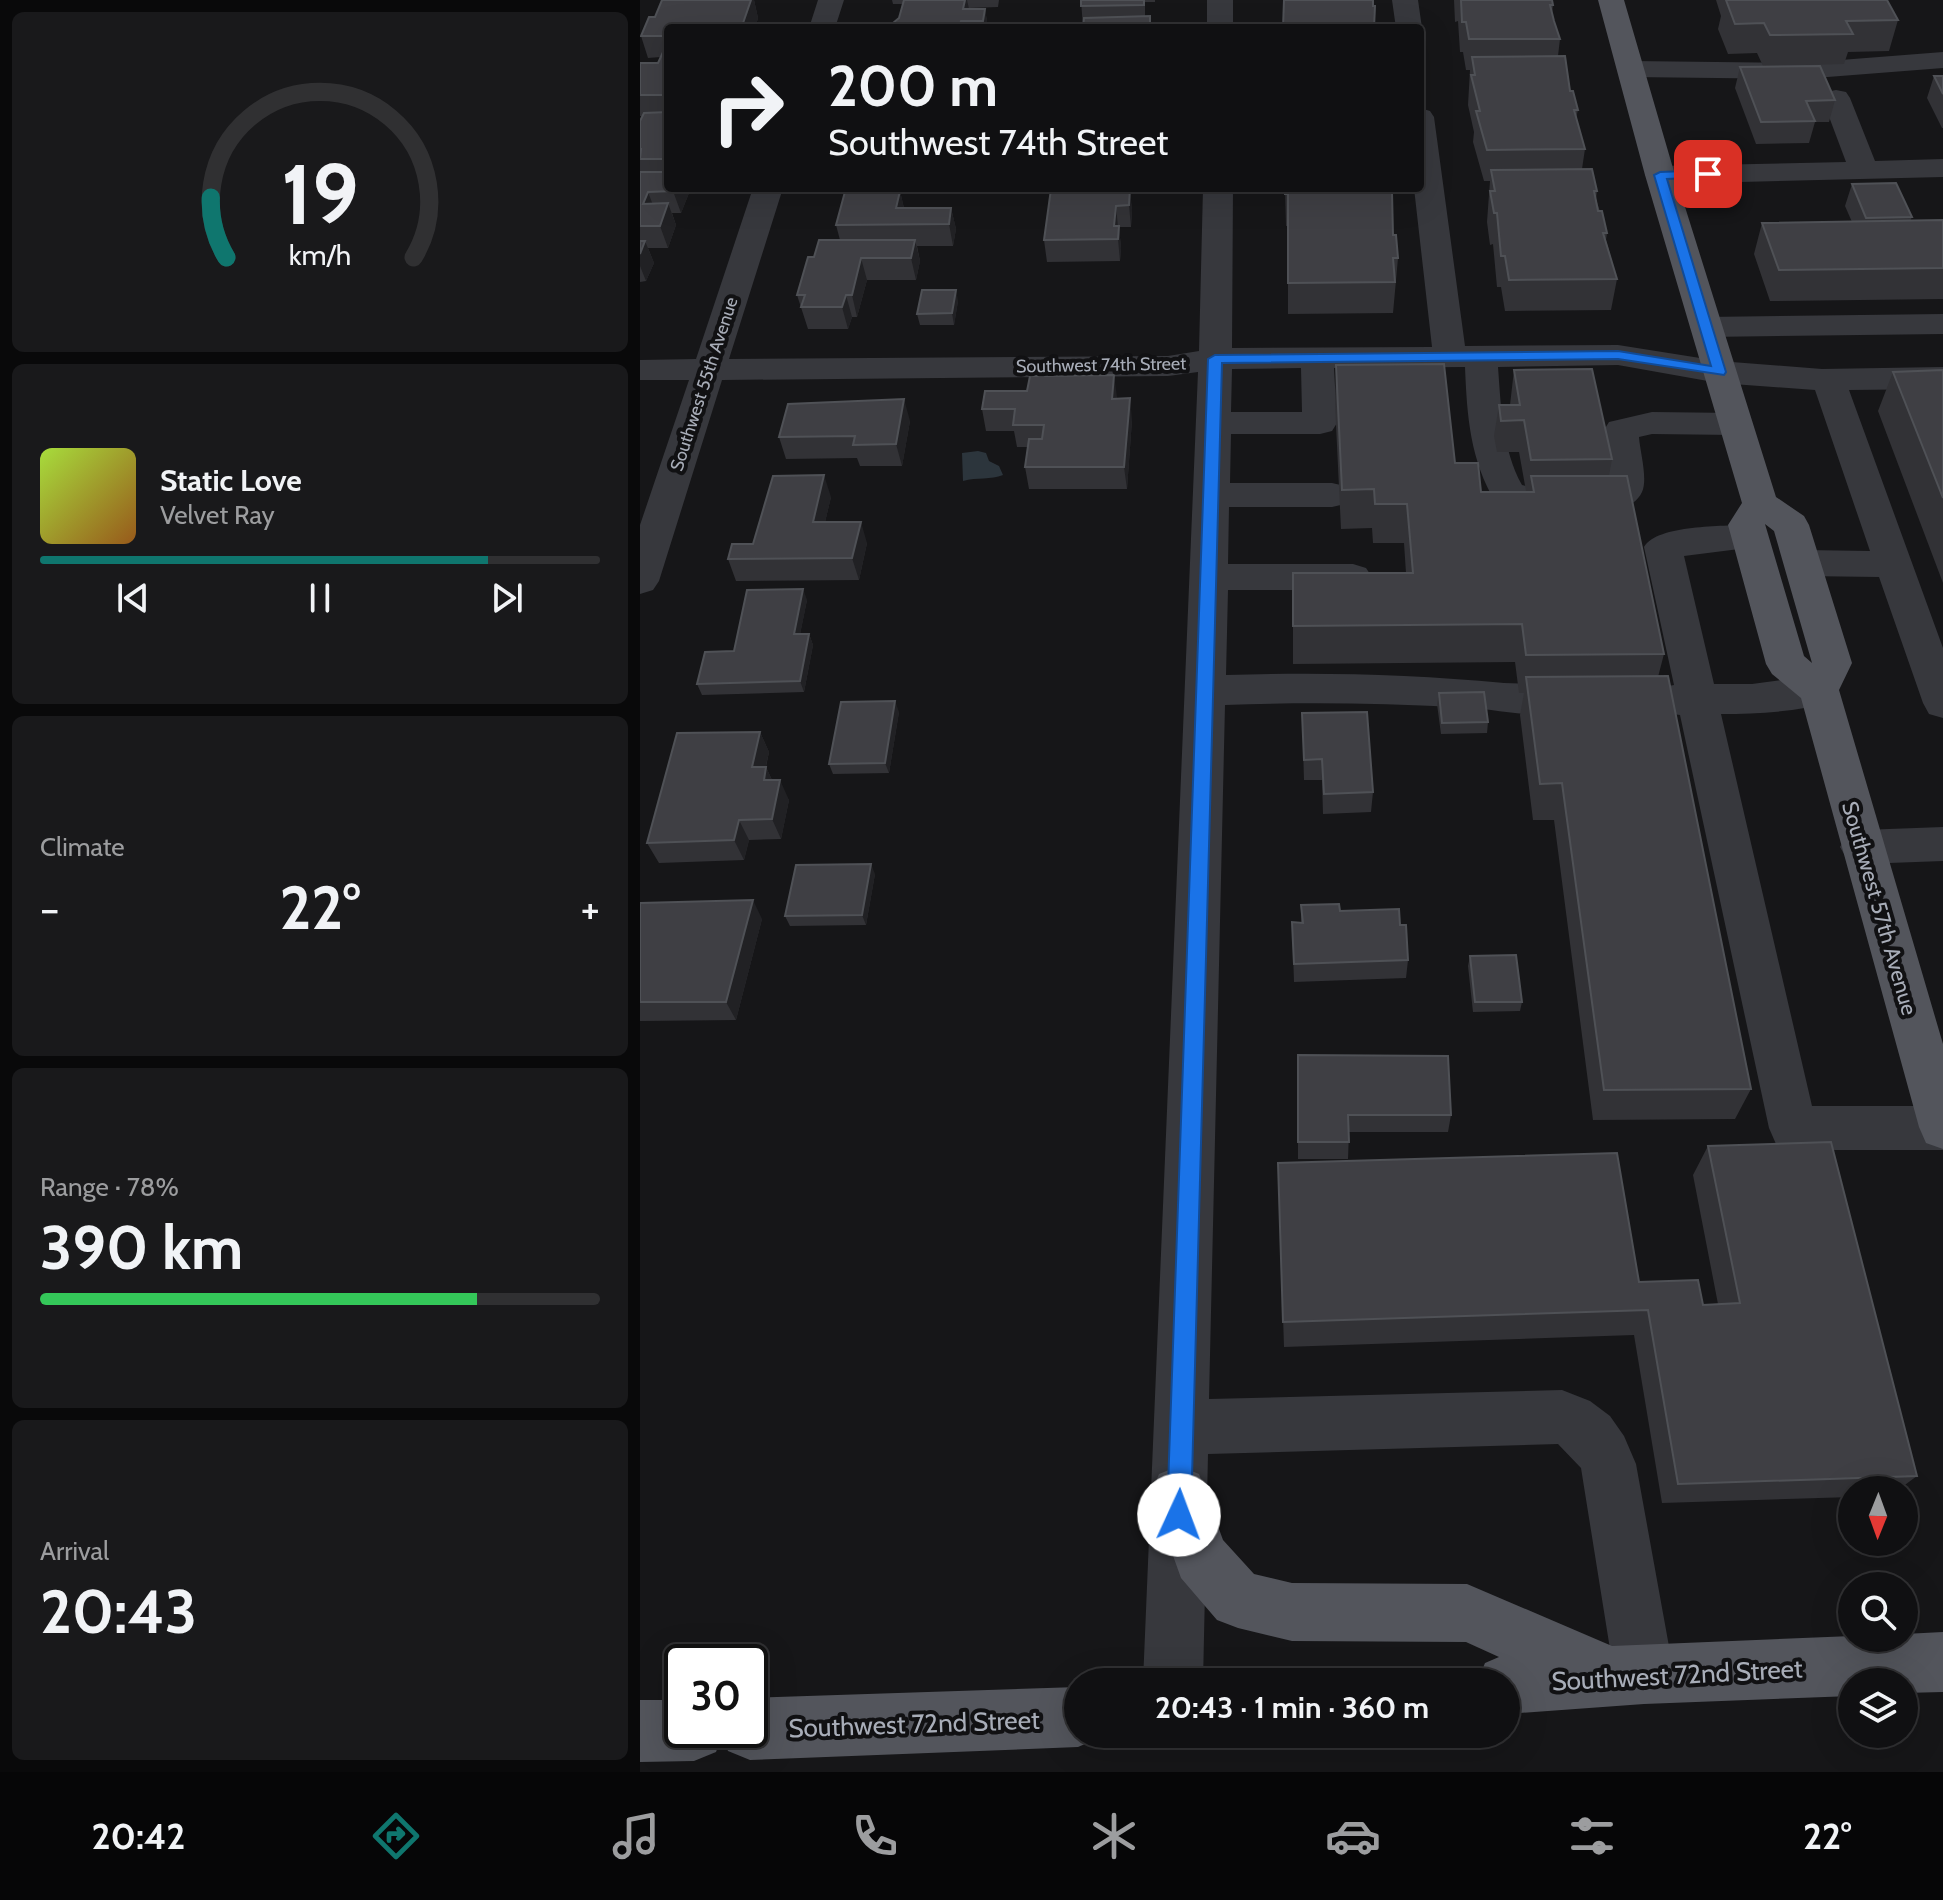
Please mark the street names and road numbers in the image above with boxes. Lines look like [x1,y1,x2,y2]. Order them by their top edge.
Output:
street label: Southwest 55th Avenue [665,294,743,474]
street label: Southwest 74th Street [1016,353,1186,377]
street label: Southwest 57th Avenue [1836,798,1923,1018]
street label: Southwest 72nd Street [1551,1652,1804,1698]
street label: Southwest 72nd Street [788,1704,1040,1744]

